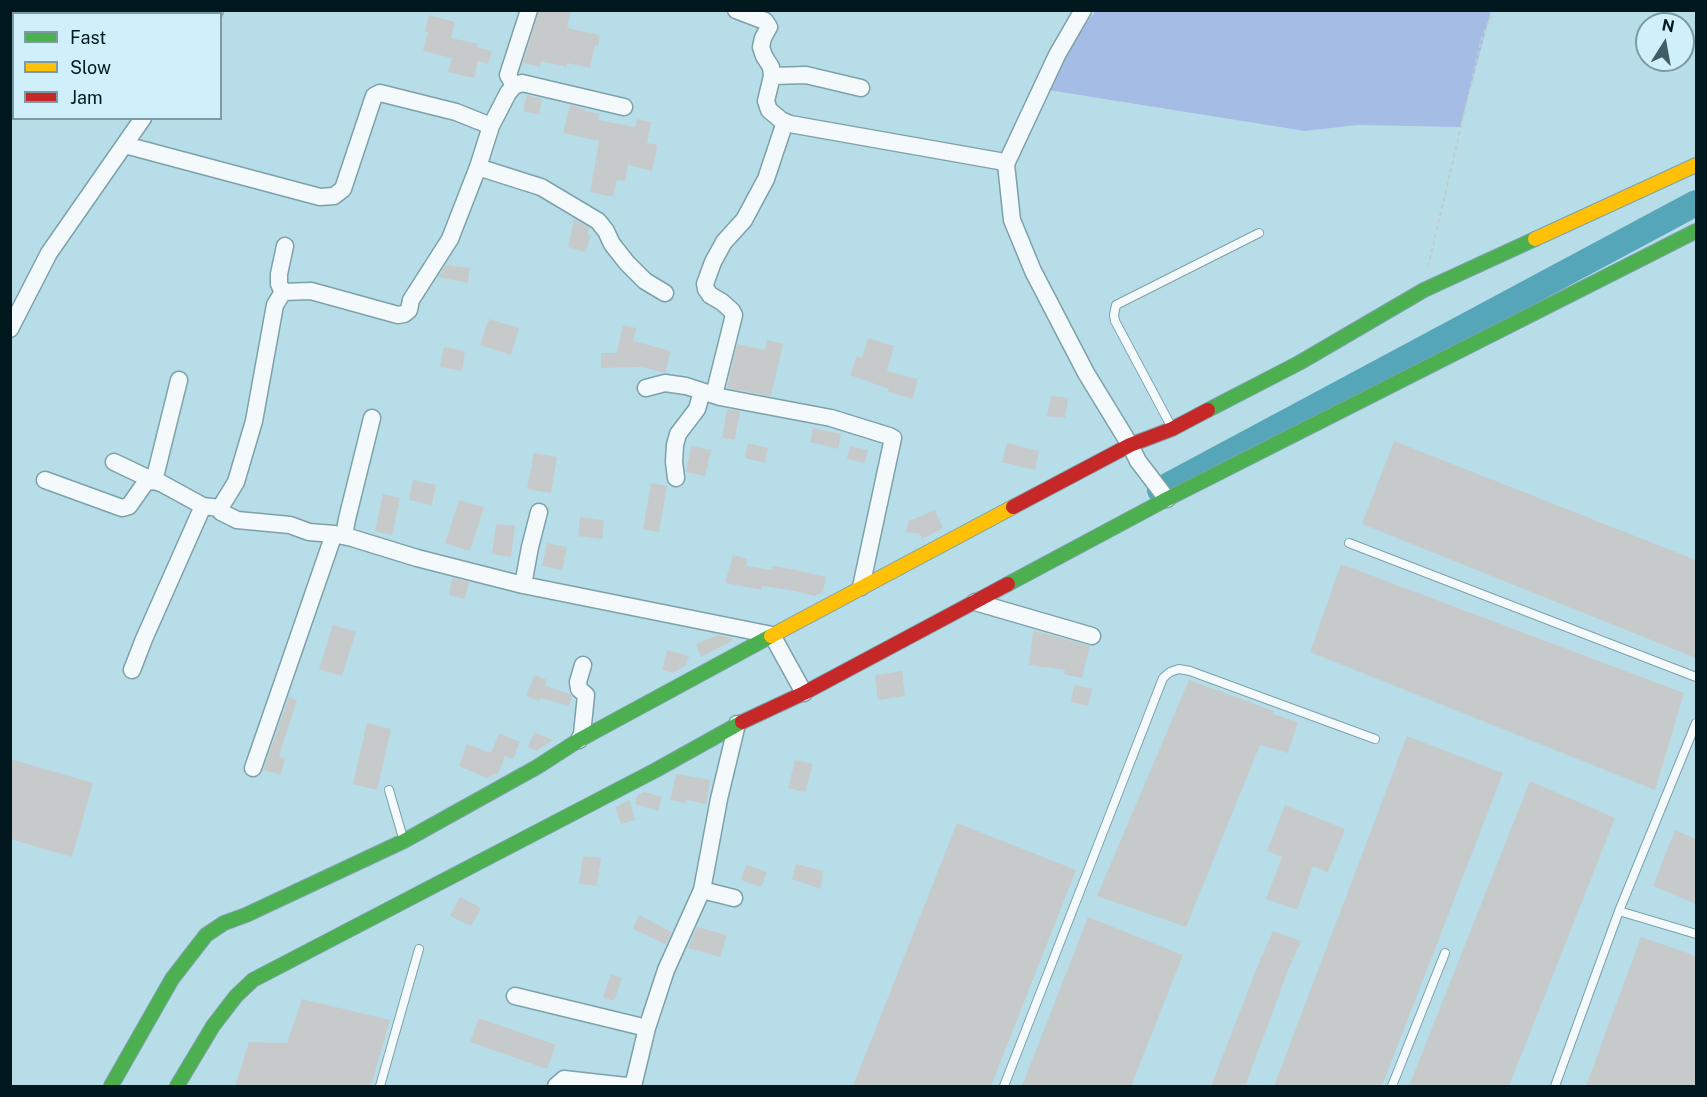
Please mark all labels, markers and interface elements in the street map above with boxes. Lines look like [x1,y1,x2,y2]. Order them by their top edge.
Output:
legend [12,12,222,120]
north arrow [1635,12,1695,72]
text: N [1660,15,1676,36]
text: Fast [70,27,106,48]
text: Slow [70,57,111,78]
text: Jam [70,87,103,108]

